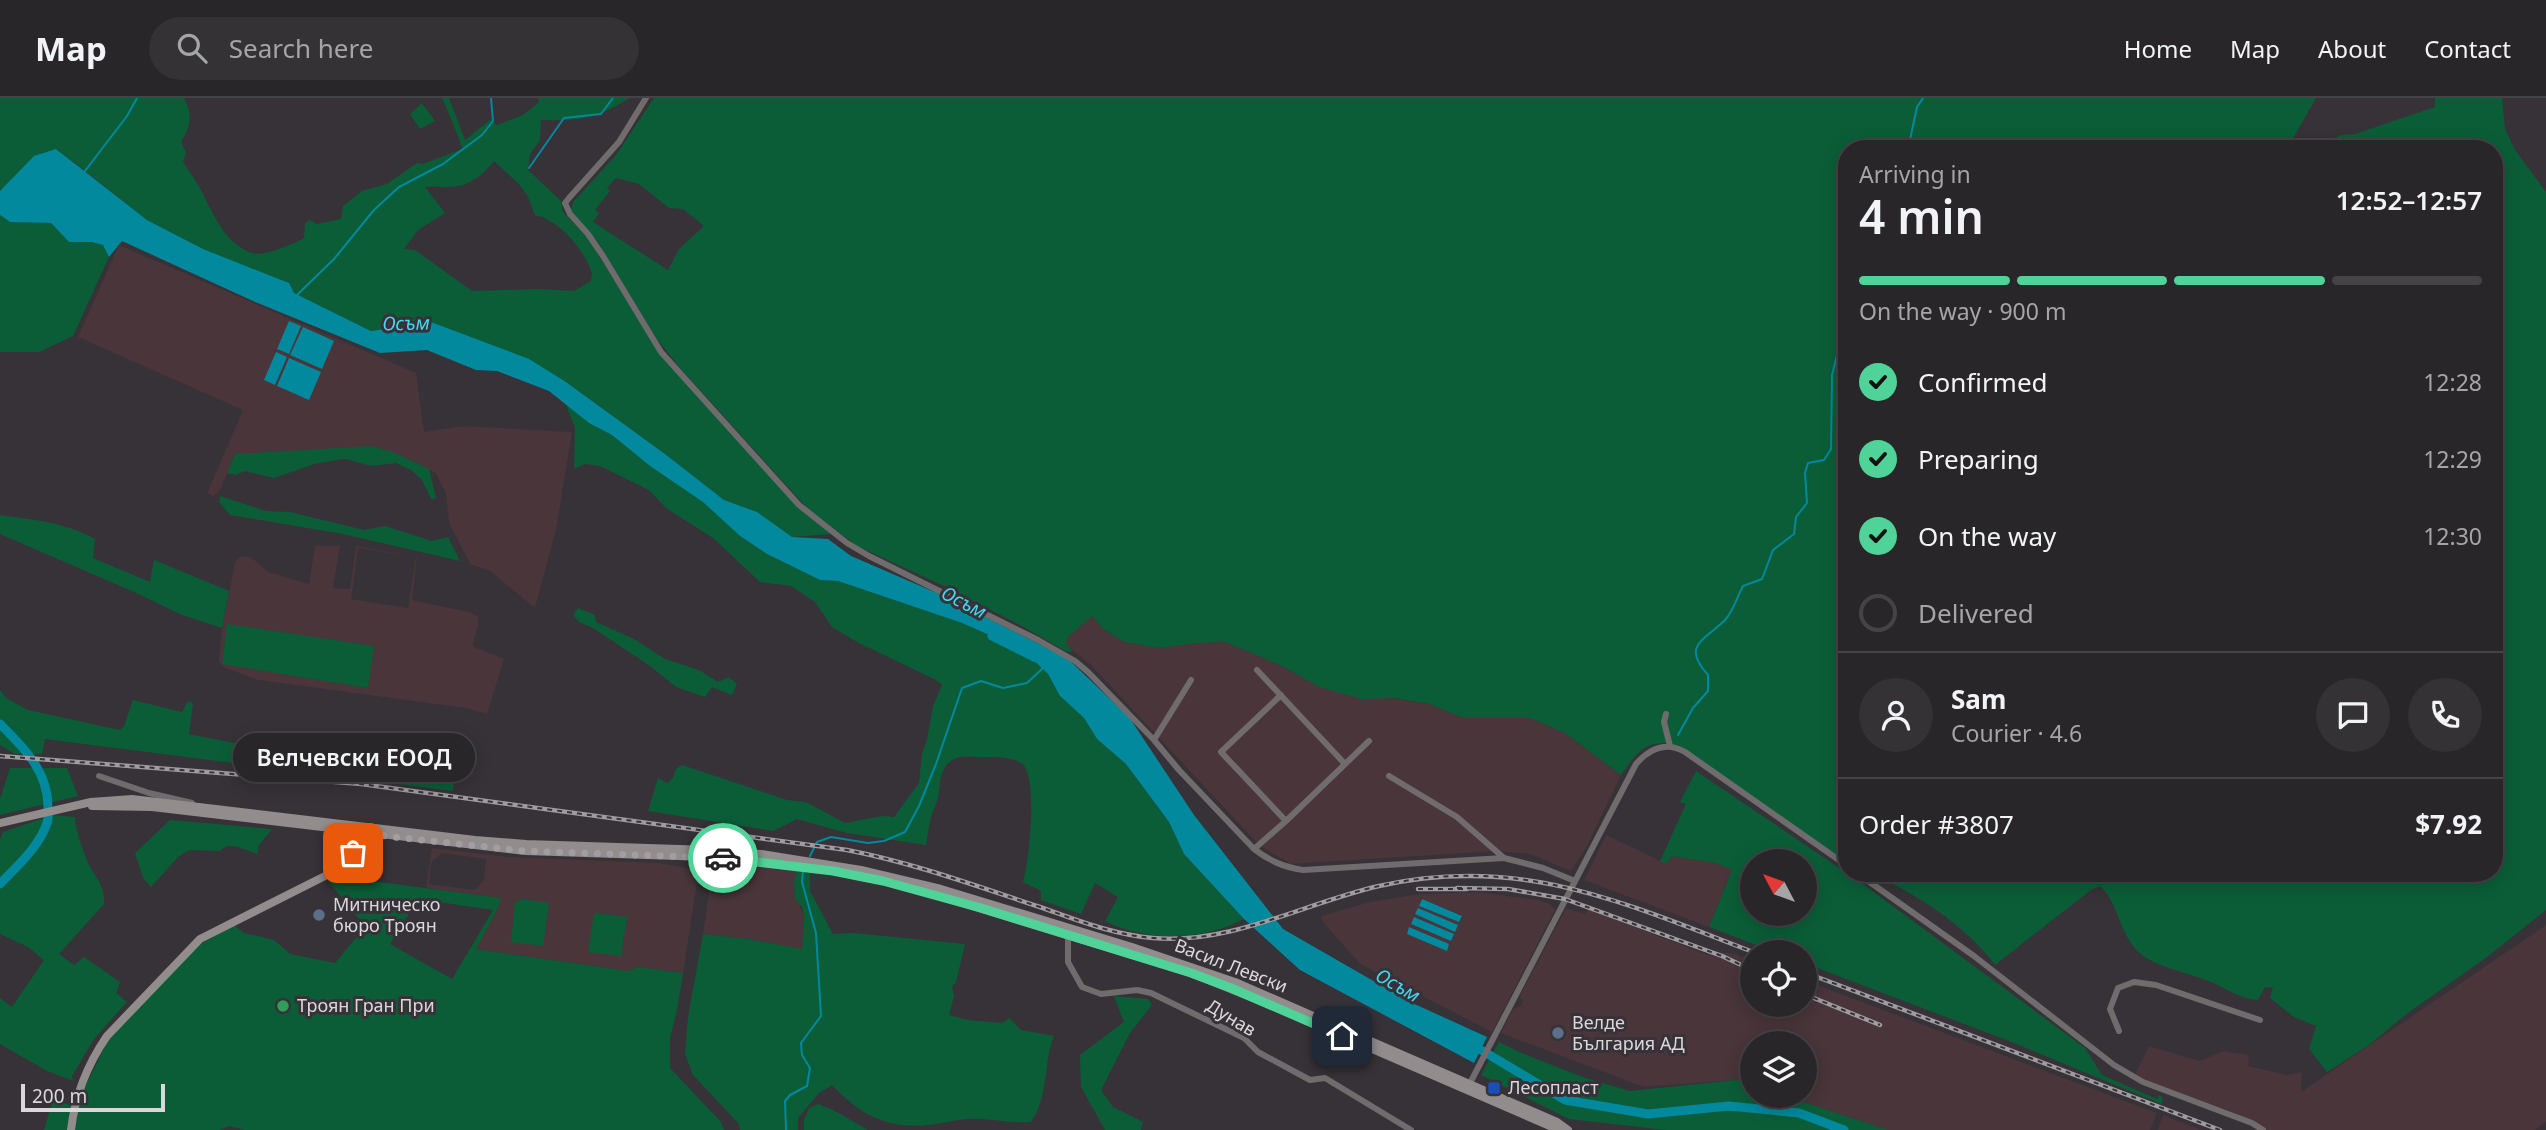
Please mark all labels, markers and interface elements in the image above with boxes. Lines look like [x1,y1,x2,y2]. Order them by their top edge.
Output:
search box [149,17,639,80]
text: Map [35,26,107,71]
icon: search [173,29,211,67]
text: Search here [229,30,373,66]
text: Home [2124,32,2192,65]
text: Map [2230,32,2280,65]
text: About [2318,32,2386,65]
text: Contact [2424,32,2511,65]
text: Arriving in [1859,158,1971,190]
text: 12:52–12:57 [2336,182,2482,218]
text: 4 min [1859,185,1984,247]
text: On the way · 900 m [1859,295,2066,327]
water label: Осъм [382,310,430,336]
icon: check [1859,363,1897,401]
text: Confirmed [1918,364,2048,400]
text: 12:28 [2423,366,2482,398]
icon: check [1859,440,1897,478]
text: Preparing [1918,441,2039,477]
text: 12:29 [2423,443,2482,475]
icon: check [1859,517,1897,555]
text: On the way [1918,518,2056,554]
text: 12:30 [2423,520,2482,552]
water label: Осъм [937,580,991,624]
text: Delivered [1918,595,2034,631]
button: person [1859,678,1933,752]
button: chat [2316,678,2390,752]
button: phone [2408,678,2482,752]
text: Sam [1951,681,2006,717]
text: Courier · 4.6 [1951,717,2082,749]
callout: Велчевски ЕООД [232,734,474,783]
text: Велчевски ЕООД [257,741,451,773]
text: Order #3807 [1859,806,2014,842]
text: $7.92 [2415,806,2482,842]
pin [323,823,383,883]
courier [688,823,758,893]
icon: bag [334,834,372,872]
icon: car [704,839,742,877]
north arrow [1740,849,1816,926]
map controls [1740,849,1817,1108]
place label: Митническо бюро Троян [333,892,440,937]
marker: Митническо бюро Троян [311,907,327,923]
street label: Васил Левски [1171,932,1291,998]
button: locate [1740,940,1817,1017]
water label: Осъм [1371,962,1425,1008]
place label: Троян Гран При [297,993,435,1017]
street label: Дунав [1202,993,1261,1041]
marker: Троян Гран При [275,998,291,1014]
pin [1312,1006,1372,1066]
place label: Велде България АД [1572,1010,1685,1055]
icon: home [1323,1017,1361,1055]
marker: Велде България АД [1550,1025,1566,1041]
button: layers [1740,1031,1817,1108]
place label: Лесопласт [1508,1075,1599,1099]
marker: Лесопласт [1486,1080,1502,1096]
scale bar [21,1081,164,1113]
text: 200 m [32,1083,87,1109]

